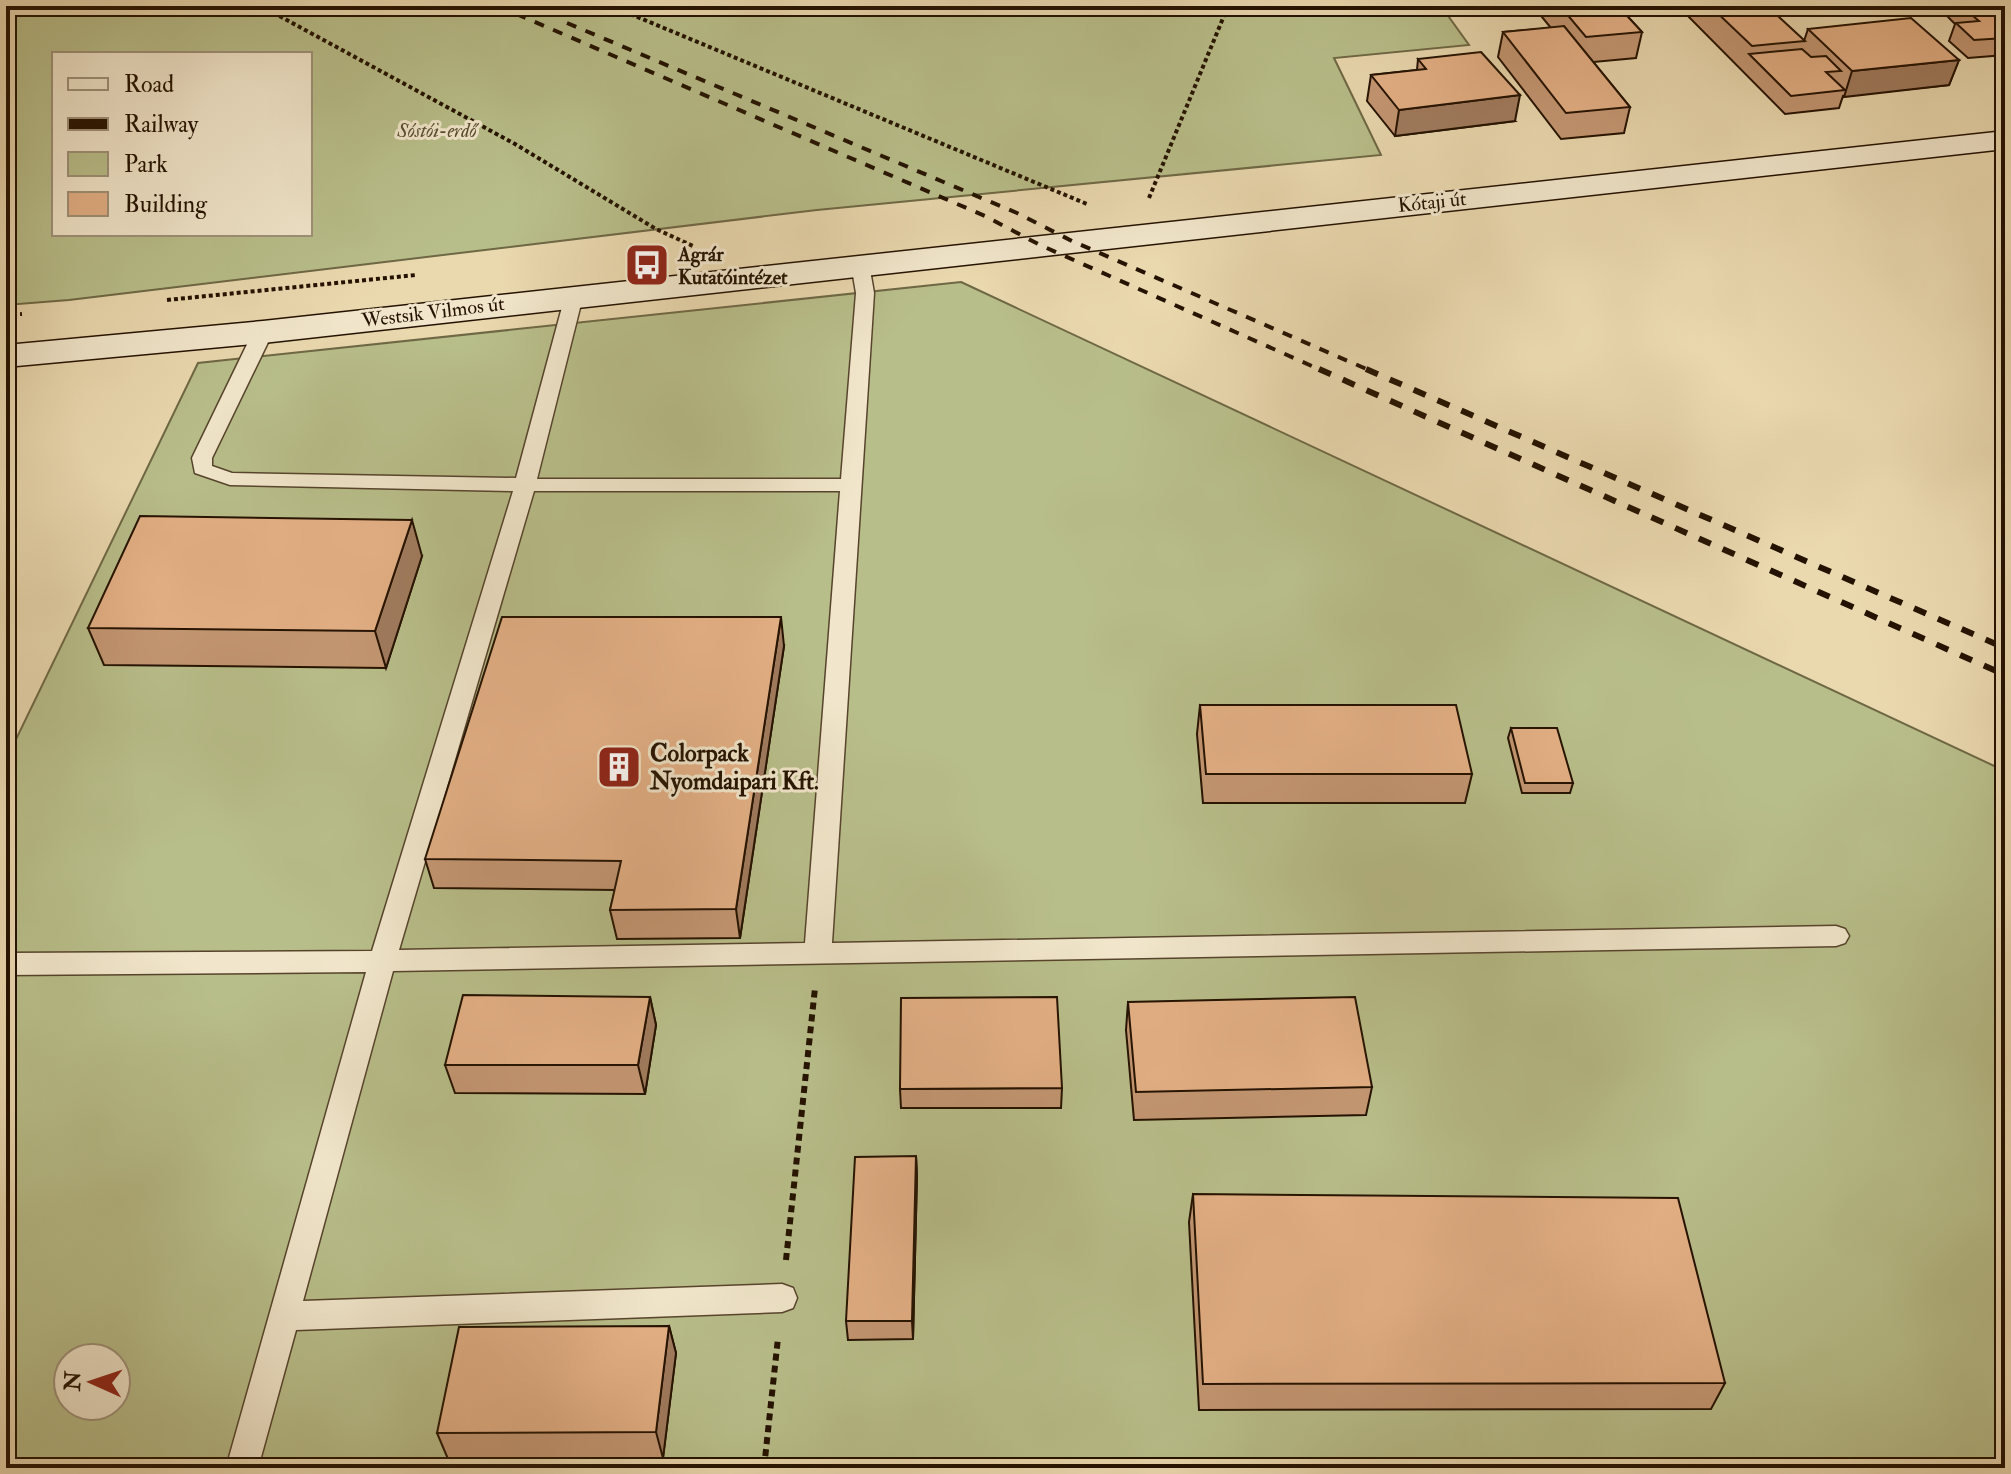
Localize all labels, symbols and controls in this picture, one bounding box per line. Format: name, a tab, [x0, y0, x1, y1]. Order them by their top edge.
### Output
legend	[52, 52, 312, 236]
text: Road	[124, 69, 174, 100]
text: Railway	[124, 109, 199, 140]
park label: Sóstói-erdő	[396, 118, 480, 143]
text: Park	[124, 149, 168, 180]
street label: Kótaji út	[1396, 186, 1468, 218]
text: Building	[124, 189, 208, 220]
bus stop icon: Agrár Kutatóintézet	[623, 241, 671, 289]
place label: Agrár Kutatóintézet	[677, 242, 788, 290]
street label: Westsik Vilmos út	[359, 291, 506, 333]
place label: Colorpack Nyomdaipari Kft.	[649, 738, 819, 797]
building icon: Colorpack Nyomdaipari Kft.	[595, 743, 643, 791]
north arrow	[52, 1342, 132, 1422]
text: N	[58, 1370, 88, 1393]

